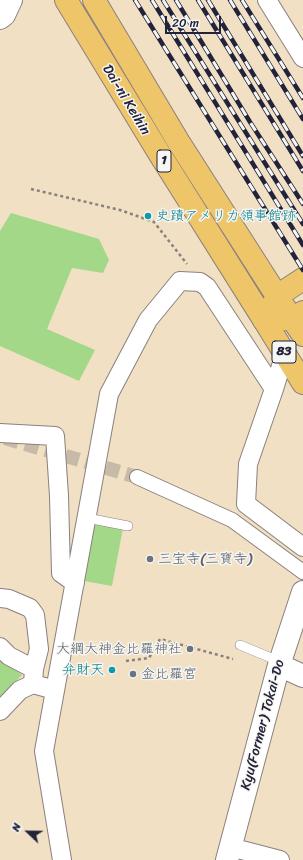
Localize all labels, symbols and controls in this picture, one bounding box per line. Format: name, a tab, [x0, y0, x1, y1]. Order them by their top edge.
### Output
scale bar	[167, 8, 223, 34]
text: 20 m	[172, 12, 199, 34]
street label: Dai-ni Keihin	[98, 62, 154, 138]
road number: 1	[157, 150, 171, 172]
place label: 史蹟アメリカ領事館跡	[156, 208, 296, 224]
marker: 史蹟アメリカ領事館跡	[143, 211, 153, 221]
road number: 83	[272, 341, 296, 363]
place label: 三宝寺(三寶寺)	[158, 551, 252, 567]
marker: 三宝寺(三寶寺)	[145, 554, 155, 564]
place label: 大綱大神金比羅神社	[56, 641, 182, 657]
marker: 大綱大神金比羅神社	[185, 644, 195, 654]
street label: Kyu(Former) Tokai-Do	[237, 658, 289, 792]
place label: 弁財天	[62, 662, 104, 678]
marker: 弁財天	[107, 665, 117, 675]
place label: 金比羅宮	[141, 666, 197, 682]
marker: 金比羅宮	[128, 669, 138, 679]
north arrow	[8, 812, 48, 852]
text: N	[6, 820, 27, 834]

